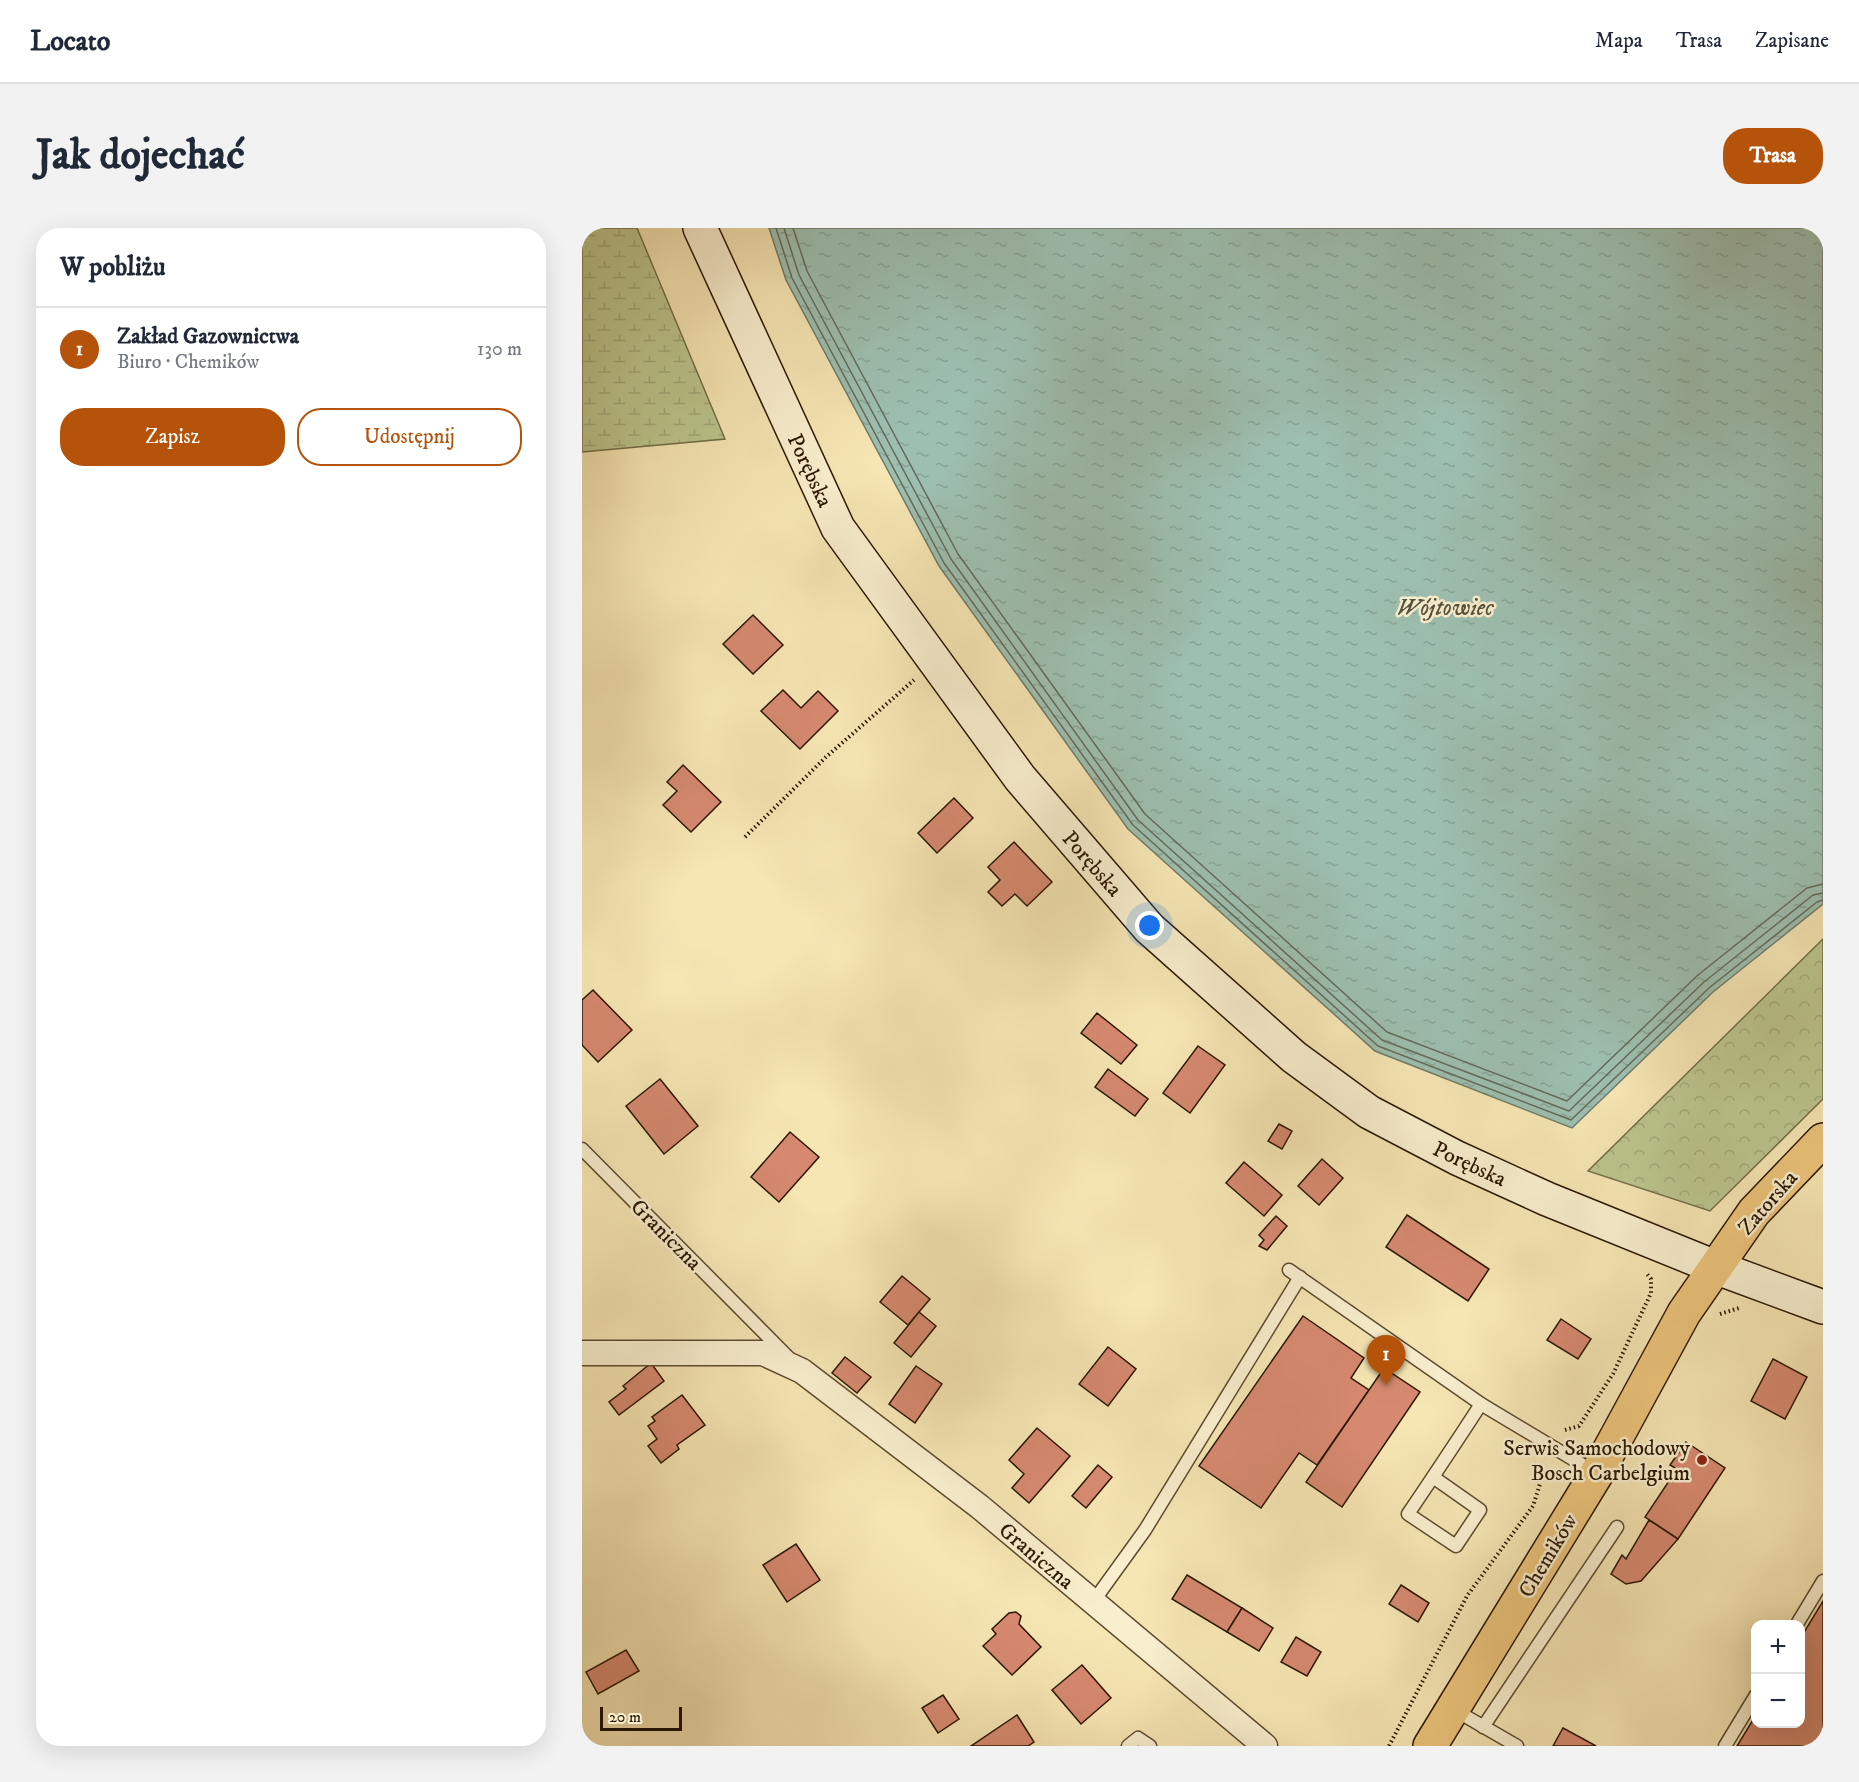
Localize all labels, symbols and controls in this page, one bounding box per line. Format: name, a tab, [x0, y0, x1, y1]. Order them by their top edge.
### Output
text: Locato	[30, 24, 110, 59]
text: Mapa	[1595, 28, 1643, 54]
text: Trasa	[1676, 28, 1722, 54]
text: Zapisane	[1755, 28, 1829, 54]
button: Trasa	[1723, 128, 1823, 184]
text: Jak dojechać	[36, 130, 244, 182]
text: W pobliżu	[60, 251, 165, 284]
text: Zakład Gazownictwa	[117, 323, 299, 350]
text: 1	[76, 337, 83, 362]
text: 130 m	[477, 337, 522, 362]
text: Biuro · Chemików	[117, 350, 259, 375]
button: Zapisz	[60, 408, 285, 466]
button: Udostępnij	[297, 408, 522, 466]
street label: Porębska	[781, 429, 839, 512]
water label: Wójtowiec	[1397, 593, 1495, 623]
street label: Porębska	[1056, 826, 1128, 903]
your location	[1135, 911, 1164, 940]
street label: Porębska	[1428, 1136, 1511, 1193]
street label: Zatorska	[1733, 1165, 1804, 1241]
street label: Graniczna	[625, 1194, 708, 1277]
pin: 1	[1366, 1336, 1406, 1385]
place label: Serwis Samochodowy Bosch Carbelgium	[1503, 1435, 1691, 1487]
marker: Serwis Samochodowy Bosch Carbelgium	[1695, 1453, 1709, 1467]
street label: Chemików	[1513, 1509, 1584, 1603]
street label: Graniczna	[993, 1517, 1080, 1596]
map controls	[1751, 1620, 1805, 1728]
button: +	[1751, 1620, 1805, 1674]
button: −	[1751, 1674, 1805, 1728]
scale bar	[600, 1704, 682, 1732]
text: 20 m	[609, 1707, 641, 1727]

